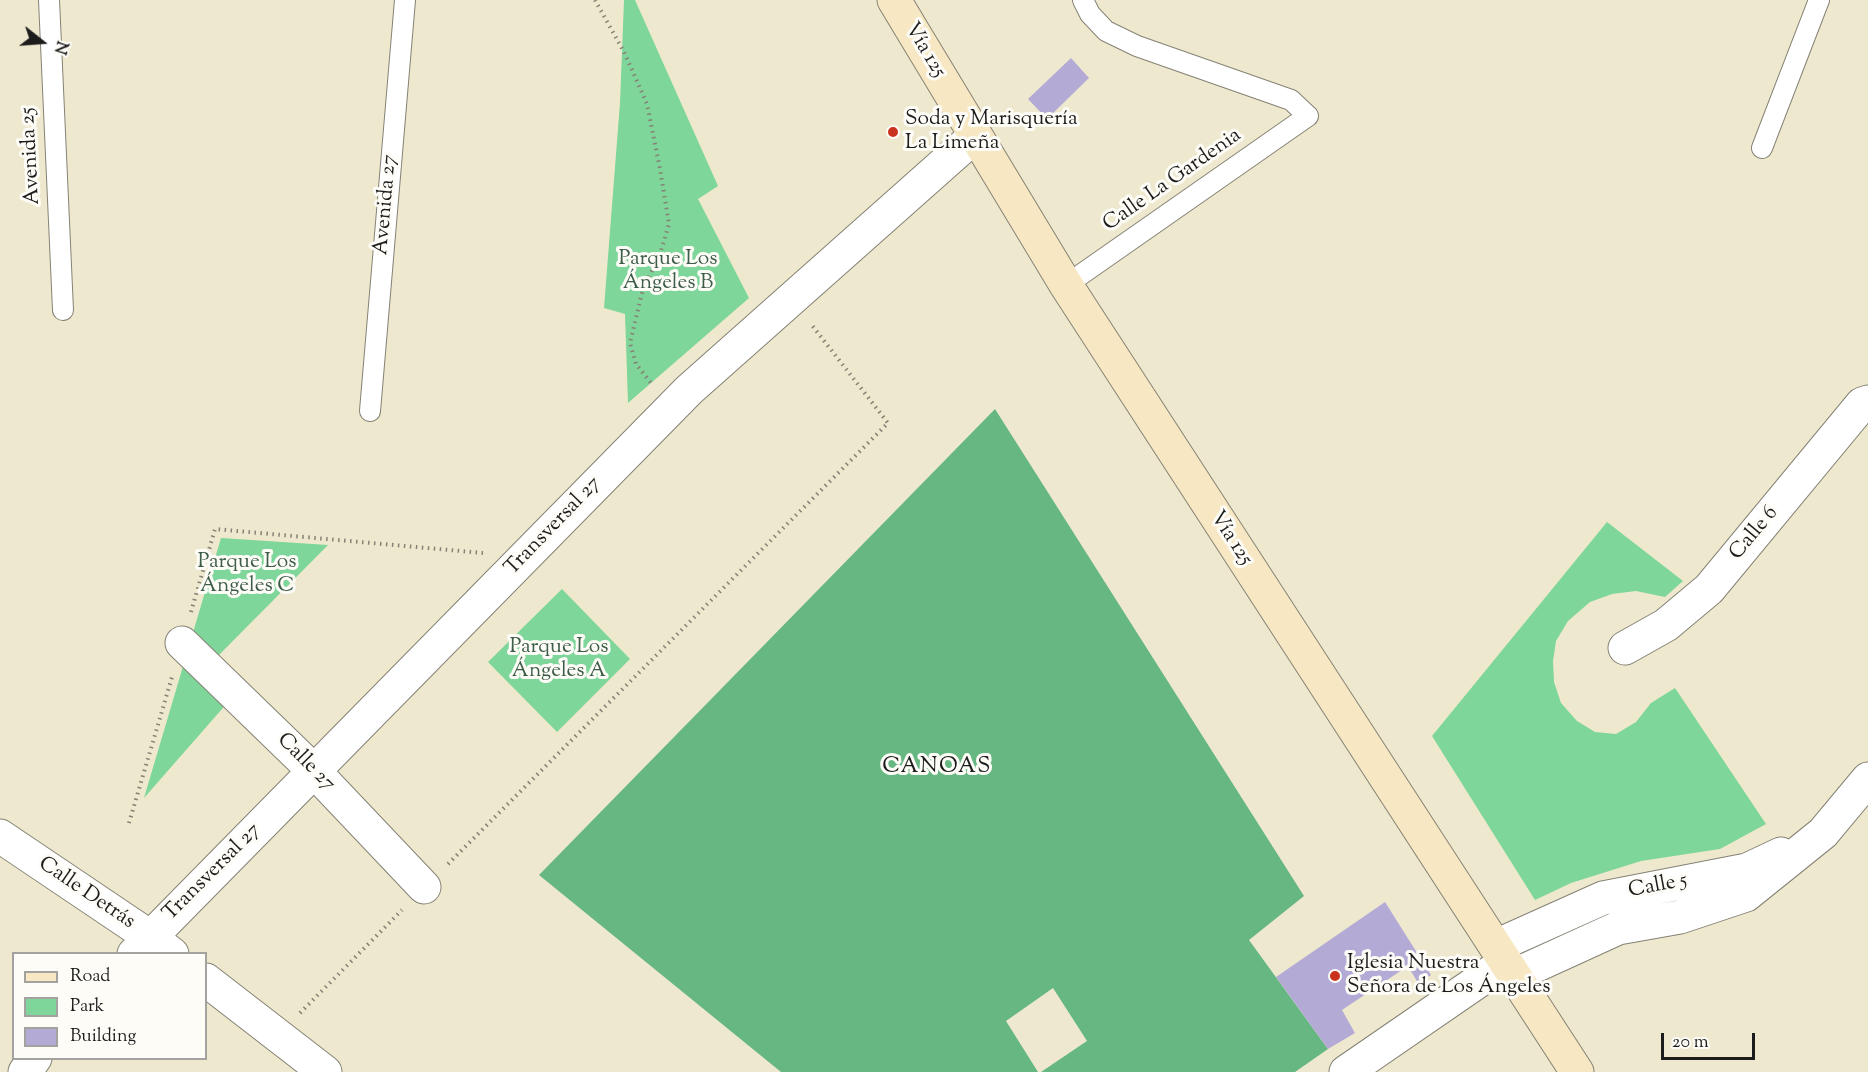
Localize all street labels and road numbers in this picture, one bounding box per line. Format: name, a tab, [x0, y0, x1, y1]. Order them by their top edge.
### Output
street label: Vía 125	[898, 19, 950, 83]
street label: Avenida 25	[17, 107, 47, 205]
street label: Calle La Gardenia	[1099, 124, 1247, 238]
street label: Avenida 27	[370, 154, 404, 256]
street label: Transversal 27	[501, 472, 607, 582]
street label: Calle 6	[1725, 502, 1785, 566]
street label: Vía 125	[1203, 507, 1257, 571]
street label: Calle 27	[270, 728, 340, 798]
street label: Transversal 27	[159, 819, 267, 927]
street label: Calle Detrás	[33, 852, 139, 936]
street label: Calle 5	[1627, 869, 1689, 905]

